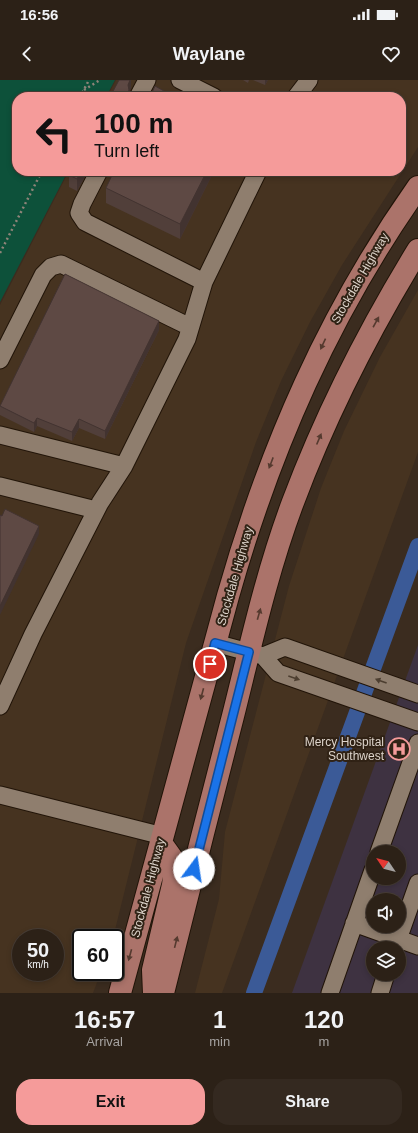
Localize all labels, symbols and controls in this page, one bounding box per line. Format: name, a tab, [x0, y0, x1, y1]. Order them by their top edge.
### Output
text: 16:56	[20, 6, 58, 23]
icon: back	[16, 43, 38, 65]
icon: heart	[380, 43, 402, 65]
text: Waylane	[173, 44, 245, 64]
icon: left	[28, 108, 80, 160]
text: 100 m	[94, 108, 173, 139]
text: Turn left	[94, 141, 159, 161]
street label: Stockdale Highway	[328, 230, 392, 326]
one-way arrow	[372, 316, 379, 328]
one-way arrow	[320, 338, 326, 349]
one-way arrow	[316, 433, 322, 444]
one-way arrow	[268, 457, 274, 469]
street label: Stockdale Highway	[214, 525, 256, 627]
one-way arrow	[256, 608, 262, 620]
pin	[193, 647, 227, 681]
icon: arrive	[199, 653, 221, 675]
one-way arrow	[288, 676, 300, 682]
one-way arrow	[375, 678, 387, 684]
one-way arrow	[199, 688, 205, 700]
place label: Mercy Hospital Southwest	[305, 735, 385, 763]
hospital icon: Mercy Hospital Southwest	[386, 736, 412, 762]
street label: Stockdale Highway	[128, 837, 168, 939]
north arrow	[366, 845, 406, 885]
map controls	[366, 845, 406, 981]
position arrow	[173, 848, 215, 890]
button: sound	[366, 893, 406, 933]
speed limit sign: 60	[72, 929, 124, 981]
one-way arrow	[173, 935, 179, 947]
text: 50	[27, 939, 49, 961]
button: layers	[366, 941, 406, 981]
one-way arrow	[127, 948, 133, 961]
text: km/h	[27, 959, 49, 970]
text: 16:57	[74, 1006, 135, 1033]
text: 1	[213, 1006, 226, 1033]
text: 120	[304, 1006, 344, 1033]
text: Arrival	[86, 1034, 123, 1049]
text: min	[209, 1034, 230, 1049]
text: m	[319, 1034, 329, 1049]
button: Exit	[16, 1079, 205, 1125]
button: Share	[213, 1079, 402, 1125]

